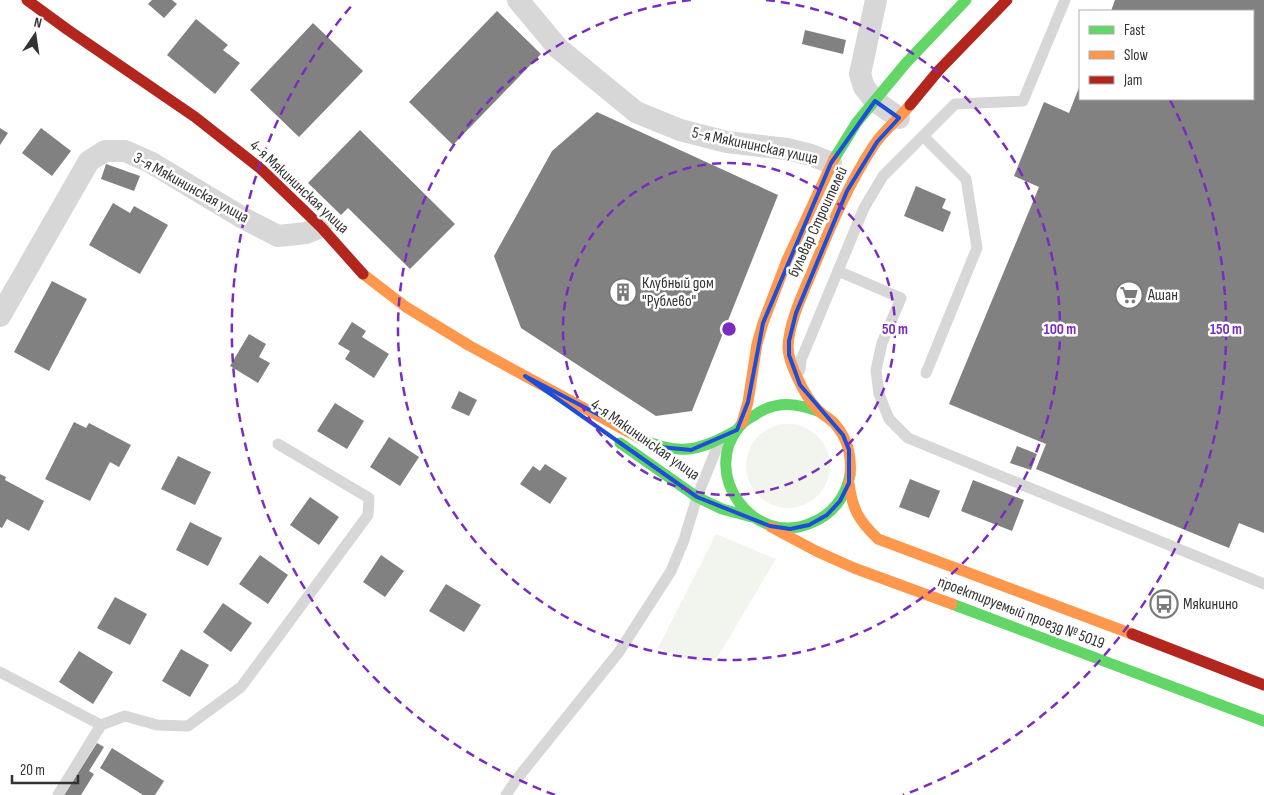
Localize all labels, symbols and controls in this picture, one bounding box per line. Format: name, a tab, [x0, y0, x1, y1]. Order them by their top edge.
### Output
north arrow	[10, 10, 60, 60]
legend	[1079, 10, 1254, 100]
text: N	[32, 14, 43, 32]
text: Fast	[1124, 21, 1146, 40]
text: Slow	[1124, 46, 1148, 65]
text: Jam	[1123, 71, 1142, 90]
street label: 5-я Мякининская улица	[690, 123, 820, 169]
street label: 4-я Мякининская улица	[246, 136, 352, 238]
street label: 3-я Мякининская улица	[130, 149, 252, 227]
street label: бульвар Строителей	[784, 164, 852, 280]
place label: Клубный дом "Рублево"	[642, 274, 714, 311]
building icon: Клубный дом "Рублево"	[608, 277, 638, 307]
supermarket icon: Ашан	[1114, 280, 1144, 310]
place label: Ашан	[1147, 286, 1178, 305]
centre of rings	[720, 320, 738, 338]
text: 50 m	[882, 320, 908, 339]
text: 100 m	[1044, 320, 1076, 339]
text: 150 m	[1210, 320, 1242, 339]
street label: 4-я Мякининская улица	[587, 395, 703, 485]
street label: проектируемый проезд № 5019	[935, 572, 1107, 654]
bus stop icon: Мякинино	[1149, 589, 1179, 619]
place label: Мякинино	[1183, 595, 1238, 614]
scale bar	[12, 752, 79, 784]
text: 20 m	[20, 761, 45, 780]

